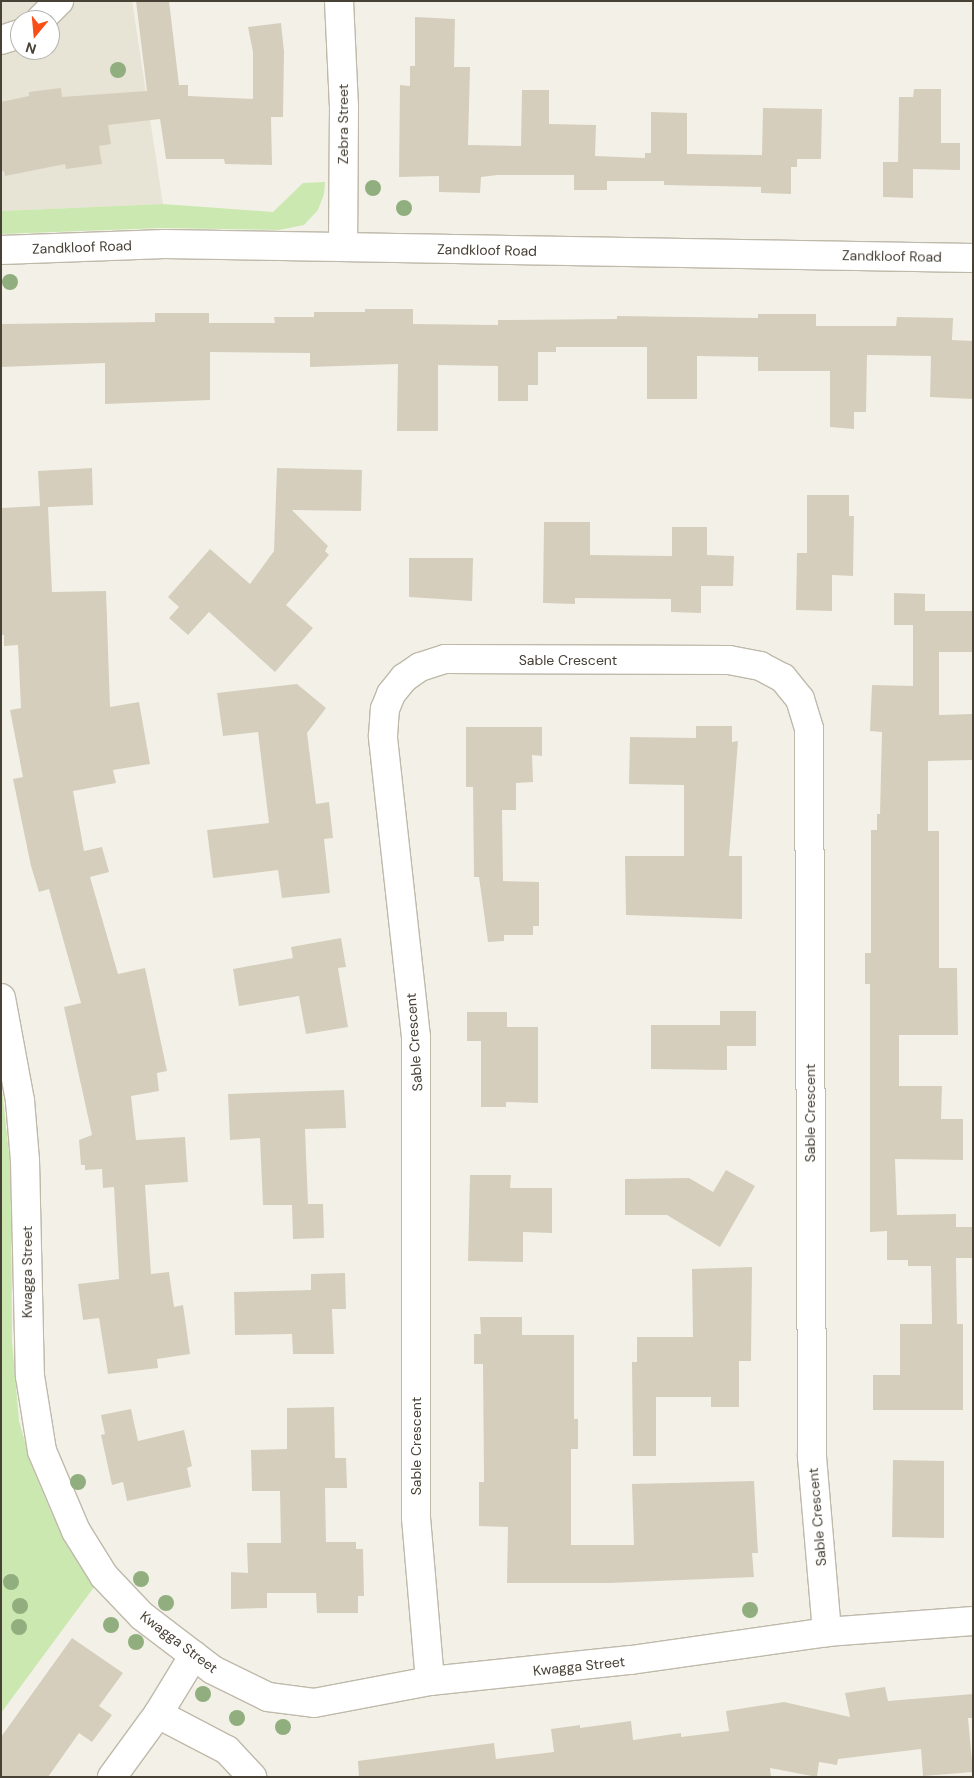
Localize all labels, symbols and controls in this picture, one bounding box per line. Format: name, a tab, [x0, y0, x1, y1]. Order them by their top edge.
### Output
north arrow	[10, 10, 60, 60]
text: N	[23, 38, 38, 58]
street label: Zebra Street	[335, 84, 351, 164]
street label: Zandkloof Road	[32, 237, 132, 257]
street label: Zandkloof Road	[437, 241, 537, 259]
street label: Zandkloof Road	[842, 247, 942, 265]
street label: Sable Crescent	[519, 652, 617, 668]
street label: Sable Crescent	[402, 992, 426, 1092]
street label: Sable Crescent	[802, 1064, 818, 1162]
street label: Kwagga Street	[19, 1226, 35, 1318]
street label: Sable Crescent	[408, 1397, 424, 1495]
street label: Sable Crescent	[804, 1467, 830, 1567]
street label: Kwagga Street	[137, 1607, 221, 1677]
street label: Kwagga Street	[532, 1653, 626, 1679]

